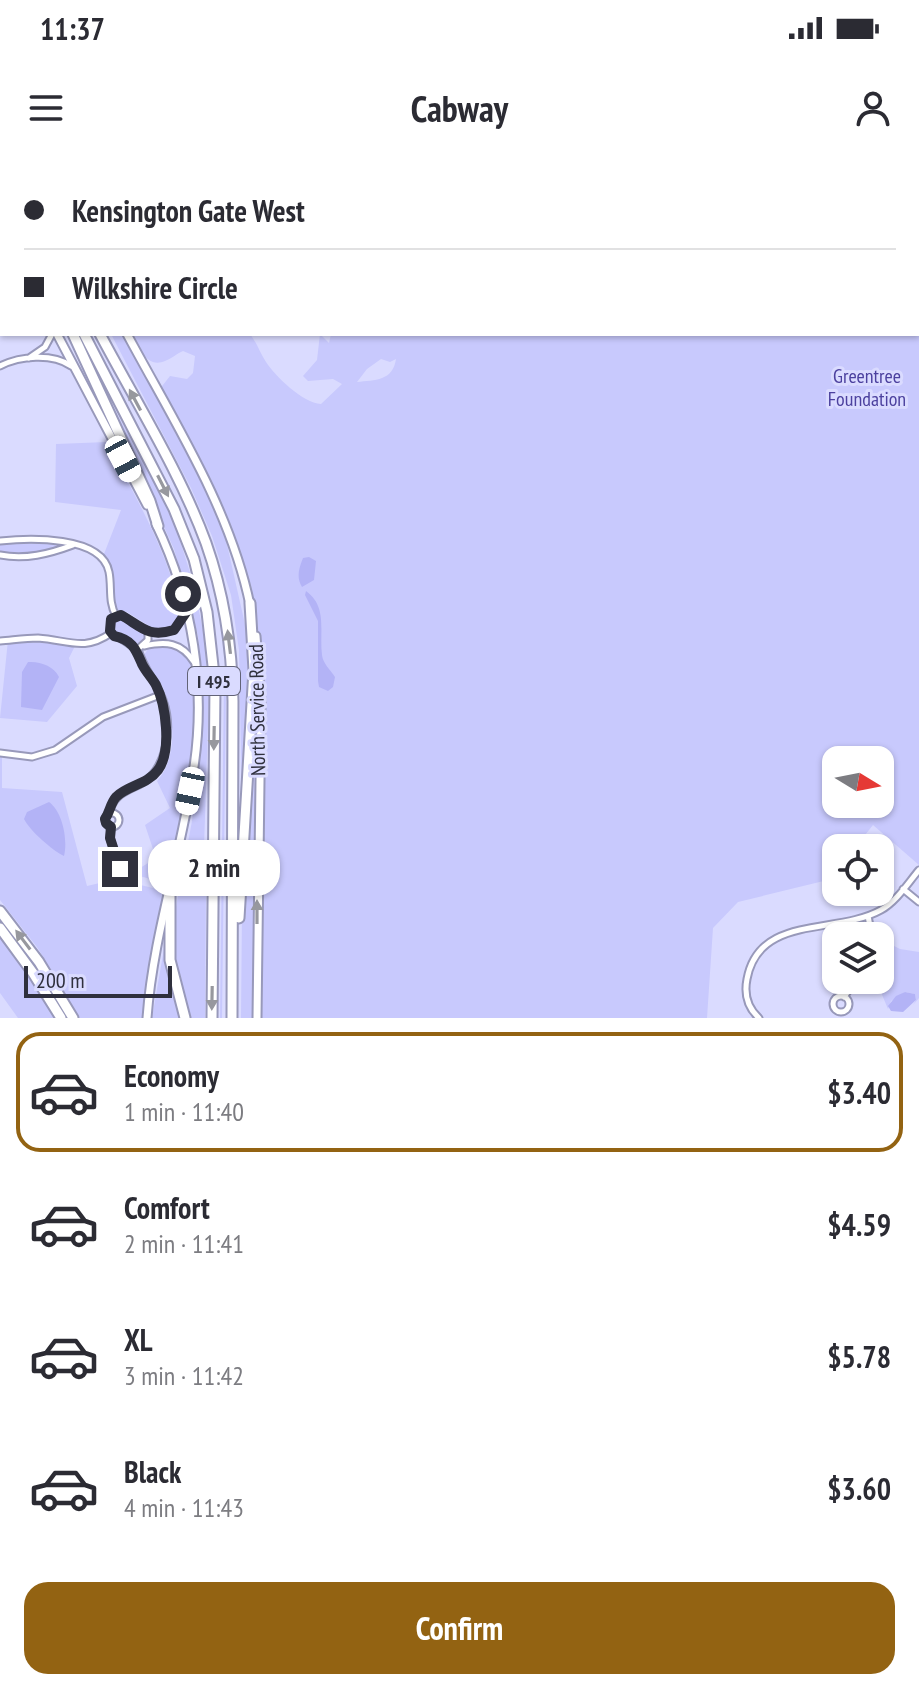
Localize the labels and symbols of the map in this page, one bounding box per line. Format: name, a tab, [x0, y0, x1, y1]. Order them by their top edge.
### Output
park label: Greentree Foundation	[828, 363, 906, 412]
one-way arrow	[129, 389, 143, 411]
car	[101, 432, 145, 486]
one-way arrow	[156, 475, 170, 497]
route start	[165, 576, 201, 612]
one-way arrow	[223, 629, 236, 654]
street label: North Service Road	[243, 644, 271, 776]
road number: I 495	[188, 667, 240, 695]
one-way arrow	[208, 726, 221, 751]
north arrow	[822, 746, 894, 818]
car	[173, 765, 207, 817]
callout: 2 min	[148, 841, 280, 897]
route end	[102, 851, 138, 887]
one-way arrow	[251, 899, 264, 924]
one-way arrow	[15, 930, 31, 950]
scale bar	[24, 962, 172, 998]
one-way arrow	[206, 986, 218, 1011]

